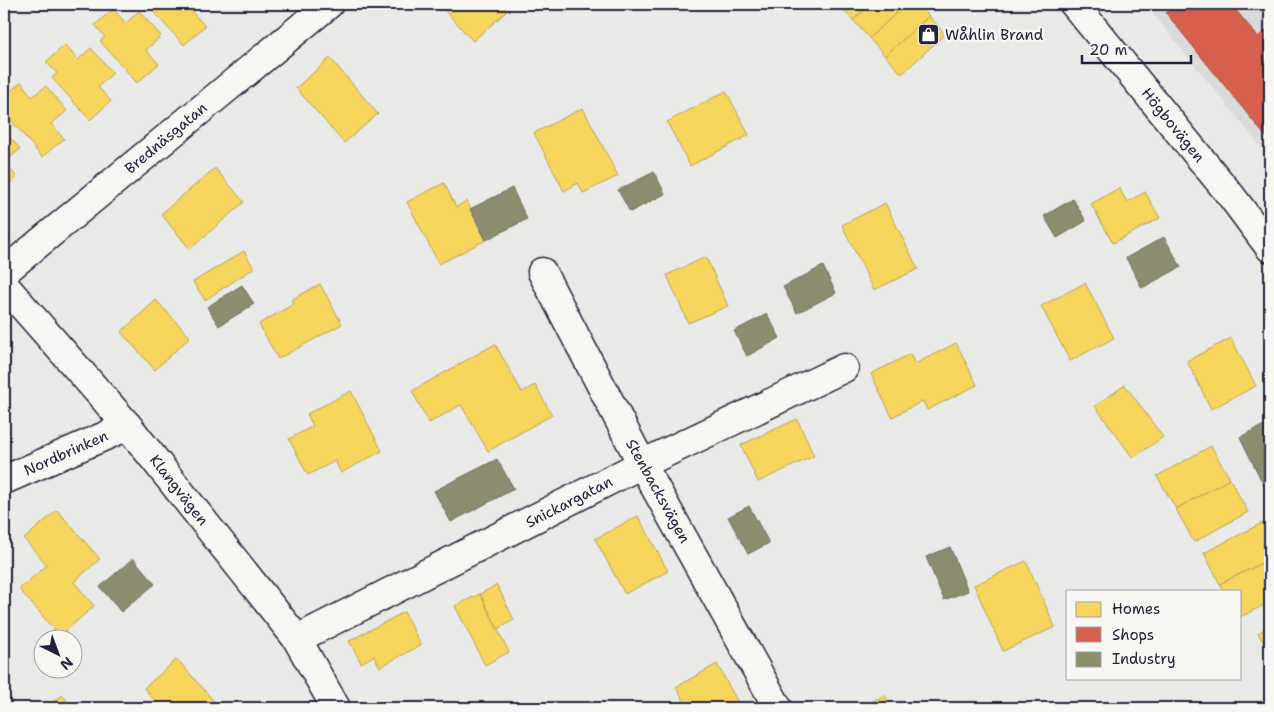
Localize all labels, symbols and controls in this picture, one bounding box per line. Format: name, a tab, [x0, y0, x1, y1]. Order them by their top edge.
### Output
shop icon: Wåhlin Brand	[917, 23, 941, 47]
place label: Wåhlin Brand	[945, 25, 1044, 45]
scale bar	[1082, 32, 1190, 64]
text: 20 m	[1089, 40, 1128, 60]
street label: Högbovägen	[1137, 84, 1209, 166]
street label: Brednäsgatan	[121, 98, 211, 178]
street label: Nordbrinken	[21, 426, 111, 480]
street label: Stenbacksvägen	[621, 435, 695, 547]
street label: Klangvägen	[145, 450, 213, 530]
street label: Snickargatan	[522, 472, 616, 532]
legend	[1066, 590, 1242, 680]
text: Homes	[1112, 599, 1160, 619]
text: Shops	[1112, 625, 1154, 645]
north arrow	[32, 630, 82, 680]
text: Industry	[1112, 649, 1176, 669]
text: N	[57, 653, 77, 674]

